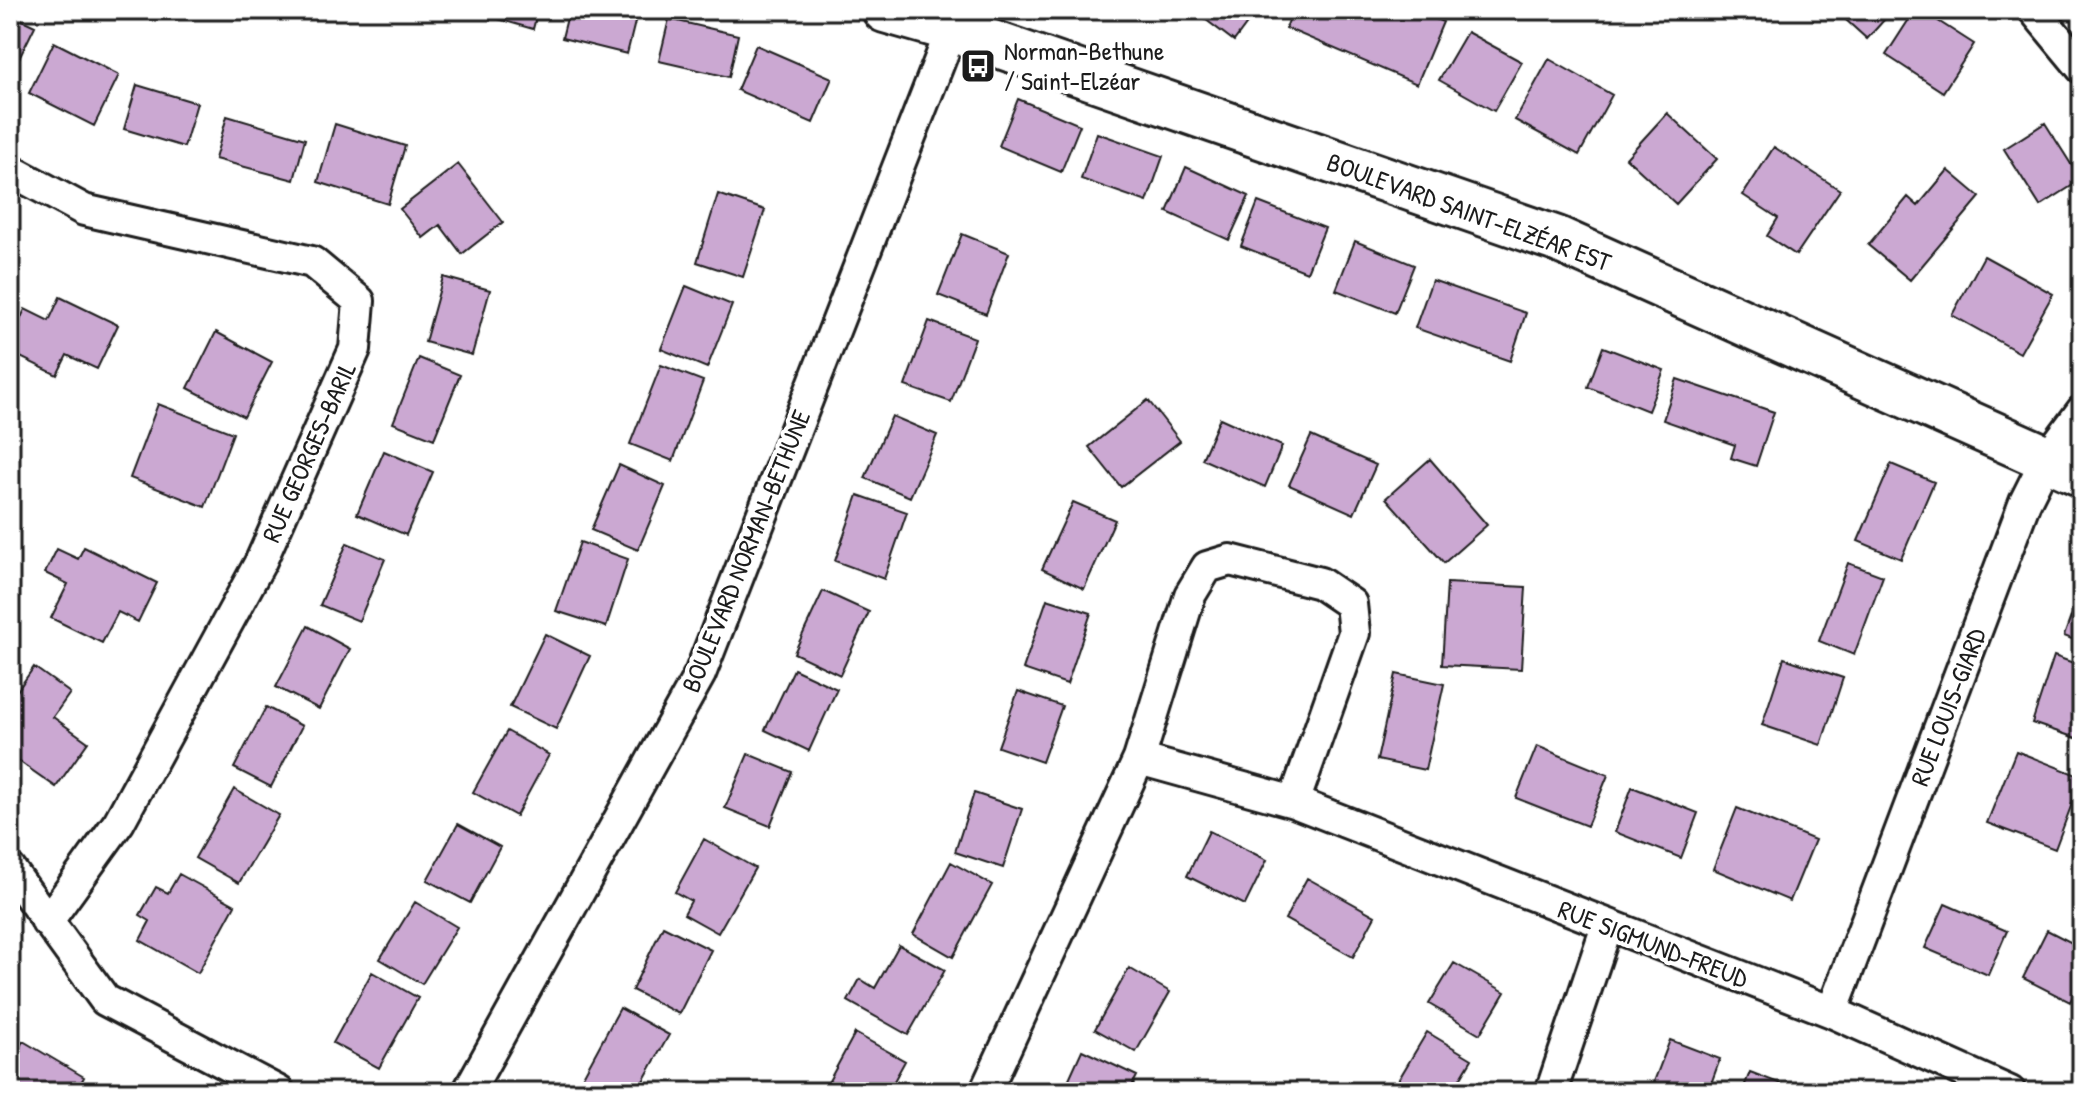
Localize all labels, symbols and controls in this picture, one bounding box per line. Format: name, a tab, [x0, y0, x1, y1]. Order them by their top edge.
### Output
place label: Norman-Bethune / Saint-Elzéar	[1004, 33, 1164, 98]
bus stop icon: Norman-Bethune / Saint-Elzéar	[959, 47, 997, 85]
street label: BOULEVARD SAINT-ELZÉAR EST	[1322, 144, 1617, 280]
street label: RUE GEORGES-BARIL	[253, 356, 364, 547]
street label: BOULEVARD NORMAN-BETHUNE	[673, 404, 818, 697]
street label: RUE LOUIS-GIARD	[1901, 622, 1994, 791]
street label: RUE SIGMUND-FREUD	[1553, 891, 1754, 996]

